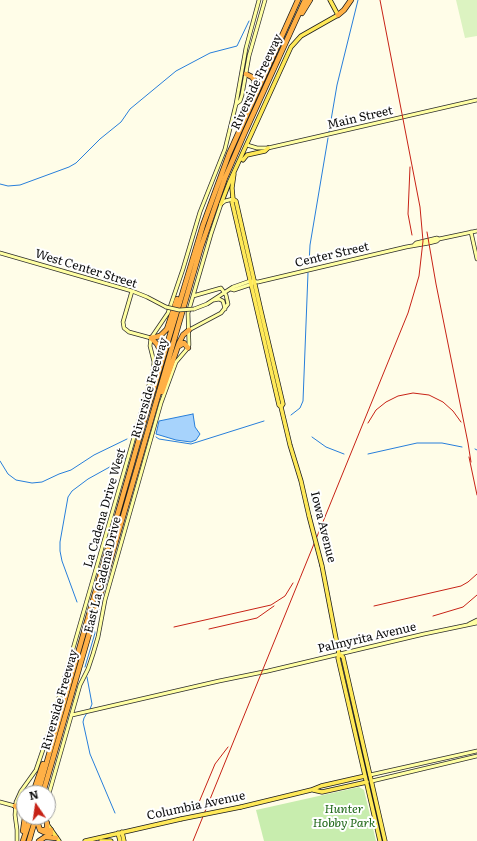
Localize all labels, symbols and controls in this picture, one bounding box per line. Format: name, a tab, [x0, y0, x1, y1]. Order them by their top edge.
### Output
street label: Riverside Freeway	[228, 32, 286, 132]
street label: Main Street	[326, 103, 394, 133]
street label: Center Street	[294, 240, 370, 270]
street label: West Center Street	[33, 247, 139, 291]
street label: Riverside Freeway	[129, 336, 171, 440]
street label: La Cadena Drive West	[81, 447, 129, 569]
street label: Iowa Avenue	[307, 490, 339, 564]
street label: East La Cadena Drive	[82, 515, 124, 635]
street label: Palmyrita Avenue	[316, 620, 418, 656]
street label: Riverside Freeway	[39, 648, 81, 752]
north arrow	[16, 785, 56, 825]
text: N	[27, 785, 40, 803]
street label: Columbia Avenue	[145, 789, 247, 823]
park label: Hunter Hobby Park	[313, 802, 375, 830]

